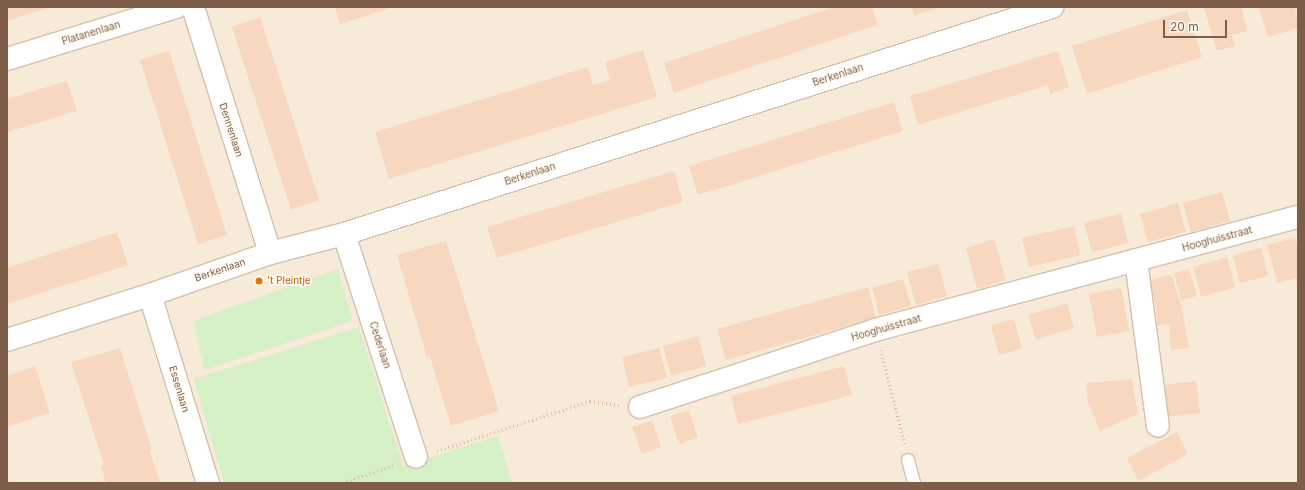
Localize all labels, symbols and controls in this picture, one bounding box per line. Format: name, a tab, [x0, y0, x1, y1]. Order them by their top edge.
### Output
scale bar	[1165, 12, 1229, 38]
street label: Platanenlaan	[60, 18, 122, 48]
text: 20 m	[1170, 19, 1199, 34]
street label: Berkenlaan	[811, 61, 865, 89]
street label: Dennenlaan	[217, 101, 245, 159]
street label: Berkenlaan	[503, 160, 557, 188]
street label: Hooghuisstraat	[1181, 224, 1253, 254]
street label: Berkenlaan	[193, 256, 247, 284]
place label: 't Pleintje	[267, 275, 311, 287]
marker: 't Pleintje	[254, 276, 264, 286]
street label: Hooghuisstraat	[850, 312, 922, 344]
street label: Cederlaan	[367, 320, 393, 370]
street label: Essenlaan	[166, 364, 192, 414]

